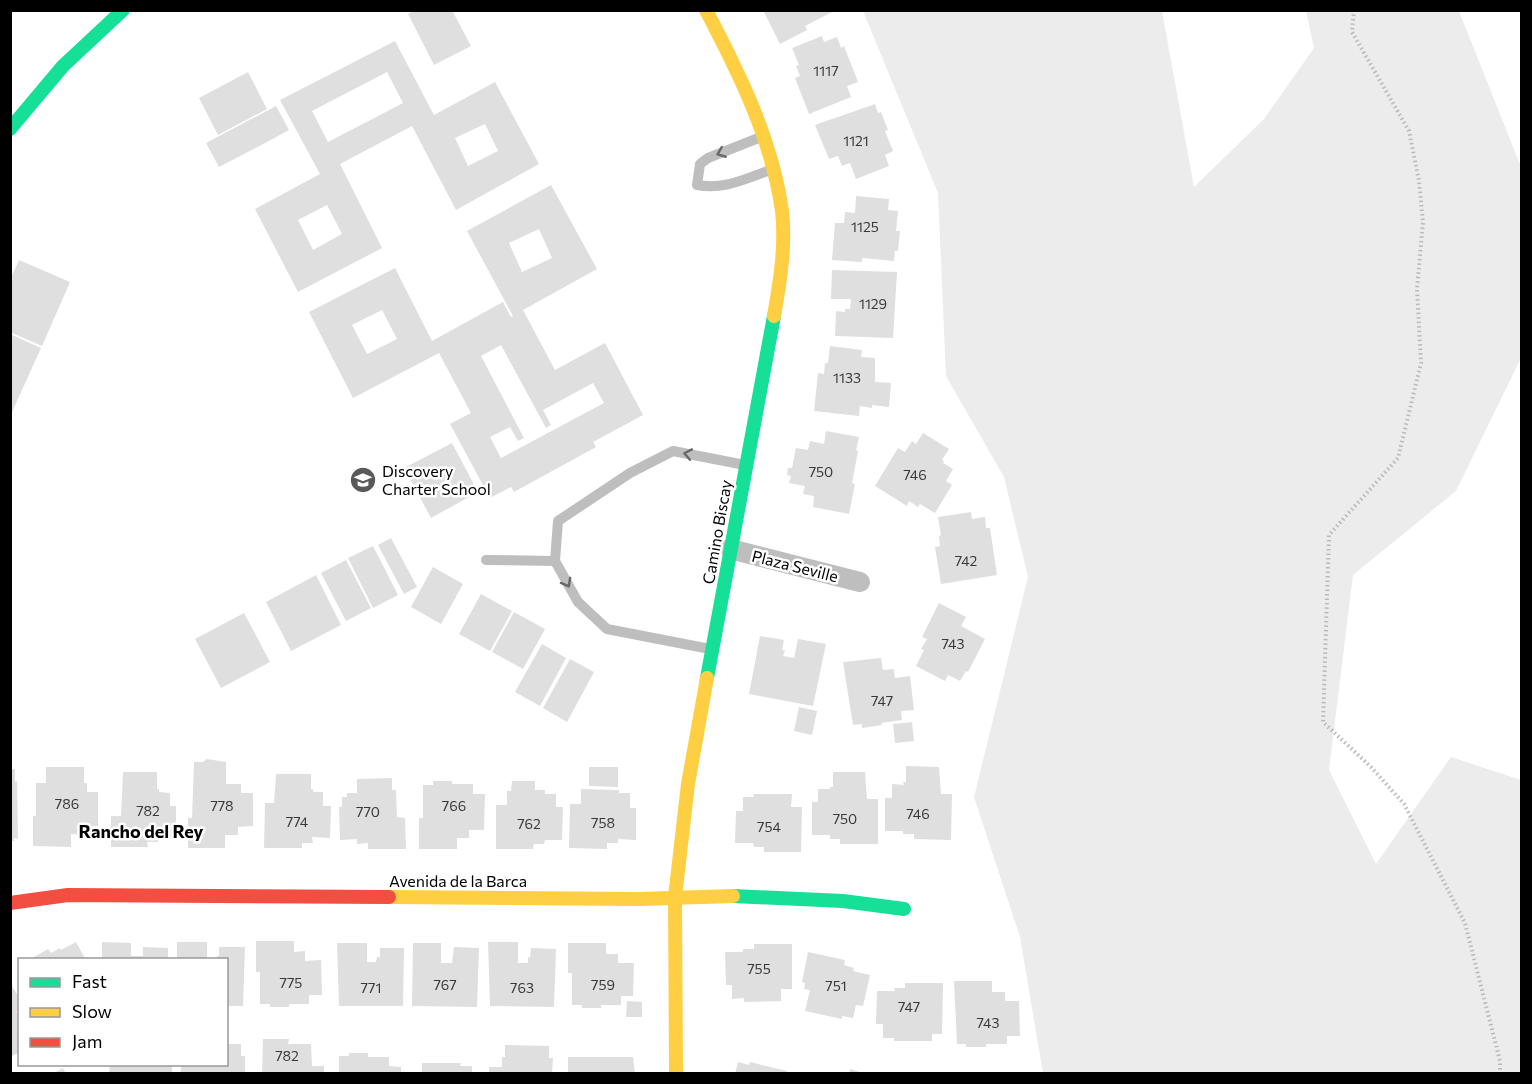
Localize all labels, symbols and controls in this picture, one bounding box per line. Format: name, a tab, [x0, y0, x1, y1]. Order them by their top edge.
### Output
house number: 1117	[813, 62, 839, 79]
house number: 1121	[843, 132, 869, 149]
one-way arrow	[716, 146, 727, 158]
house number: 1125	[851, 218, 879, 235]
house number: 1129	[859, 295, 887, 312]
house number: 1133	[833, 369, 861, 386]
one-way arrow	[684, 448, 694, 461]
place label: Discovery Charter School	[382, 461, 491, 498]
house number: 750	[809, 463, 833, 480]
school or university icon: Discovery Charter School	[348, 465, 378, 495]
house number: 746	[903, 466, 927, 483]
street label: Camino Biscay	[698, 478, 735, 585]
street label: Plaza Seville	[750, 546, 840, 585]
house number: 742	[955, 552, 977, 569]
one-way arrow	[560, 577, 572, 587]
house number: 743	[942, 635, 964, 652]
house number: 747	[871, 692, 893, 709]
house number: 786	[55, 795, 79, 812]
house number: 778	[210, 797, 234, 814]
house number: 766	[442, 797, 466, 814]
house number: 782	[136, 802, 160, 819]
house number: 770	[356, 803, 380, 820]
house number: 746	[906, 805, 930, 822]
house number: 750	[833, 810, 857, 827]
house number: 774	[286, 813, 309, 830]
house number: 758	[591, 814, 615, 831]
house number: 762	[517, 815, 541, 832]
house number: 754	[757, 818, 781, 835]
district label: Rancho del Rey	[79, 820, 204, 842]
street label: Avenida de la Barca	[389, 871, 527, 890]
legend	[18, 958, 228, 1066]
house number: 755	[747, 960, 771, 977]
text: Fast	[72, 970, 107, 992]
house number: 775	[280, 974, 302, 991]
house number: 767	[433, 976, 457, 993]
house number: 759	[591, 976, 615, 993]
house number: 751	[825, 977, 847, 994]
house number: 771	[361, 979, 381, 996]
house number: 763	[510, 979, 534, 996]
house number: 747	[898, 998, 920, 1015]
text: Slow	[72, 1000, 112, 1022]
house number: 743	[977, 1014, 999, 1031]
text: Jam	[72, 1030, 102, 1052]
house number: 782	[275, 1047, 299, 1064]

